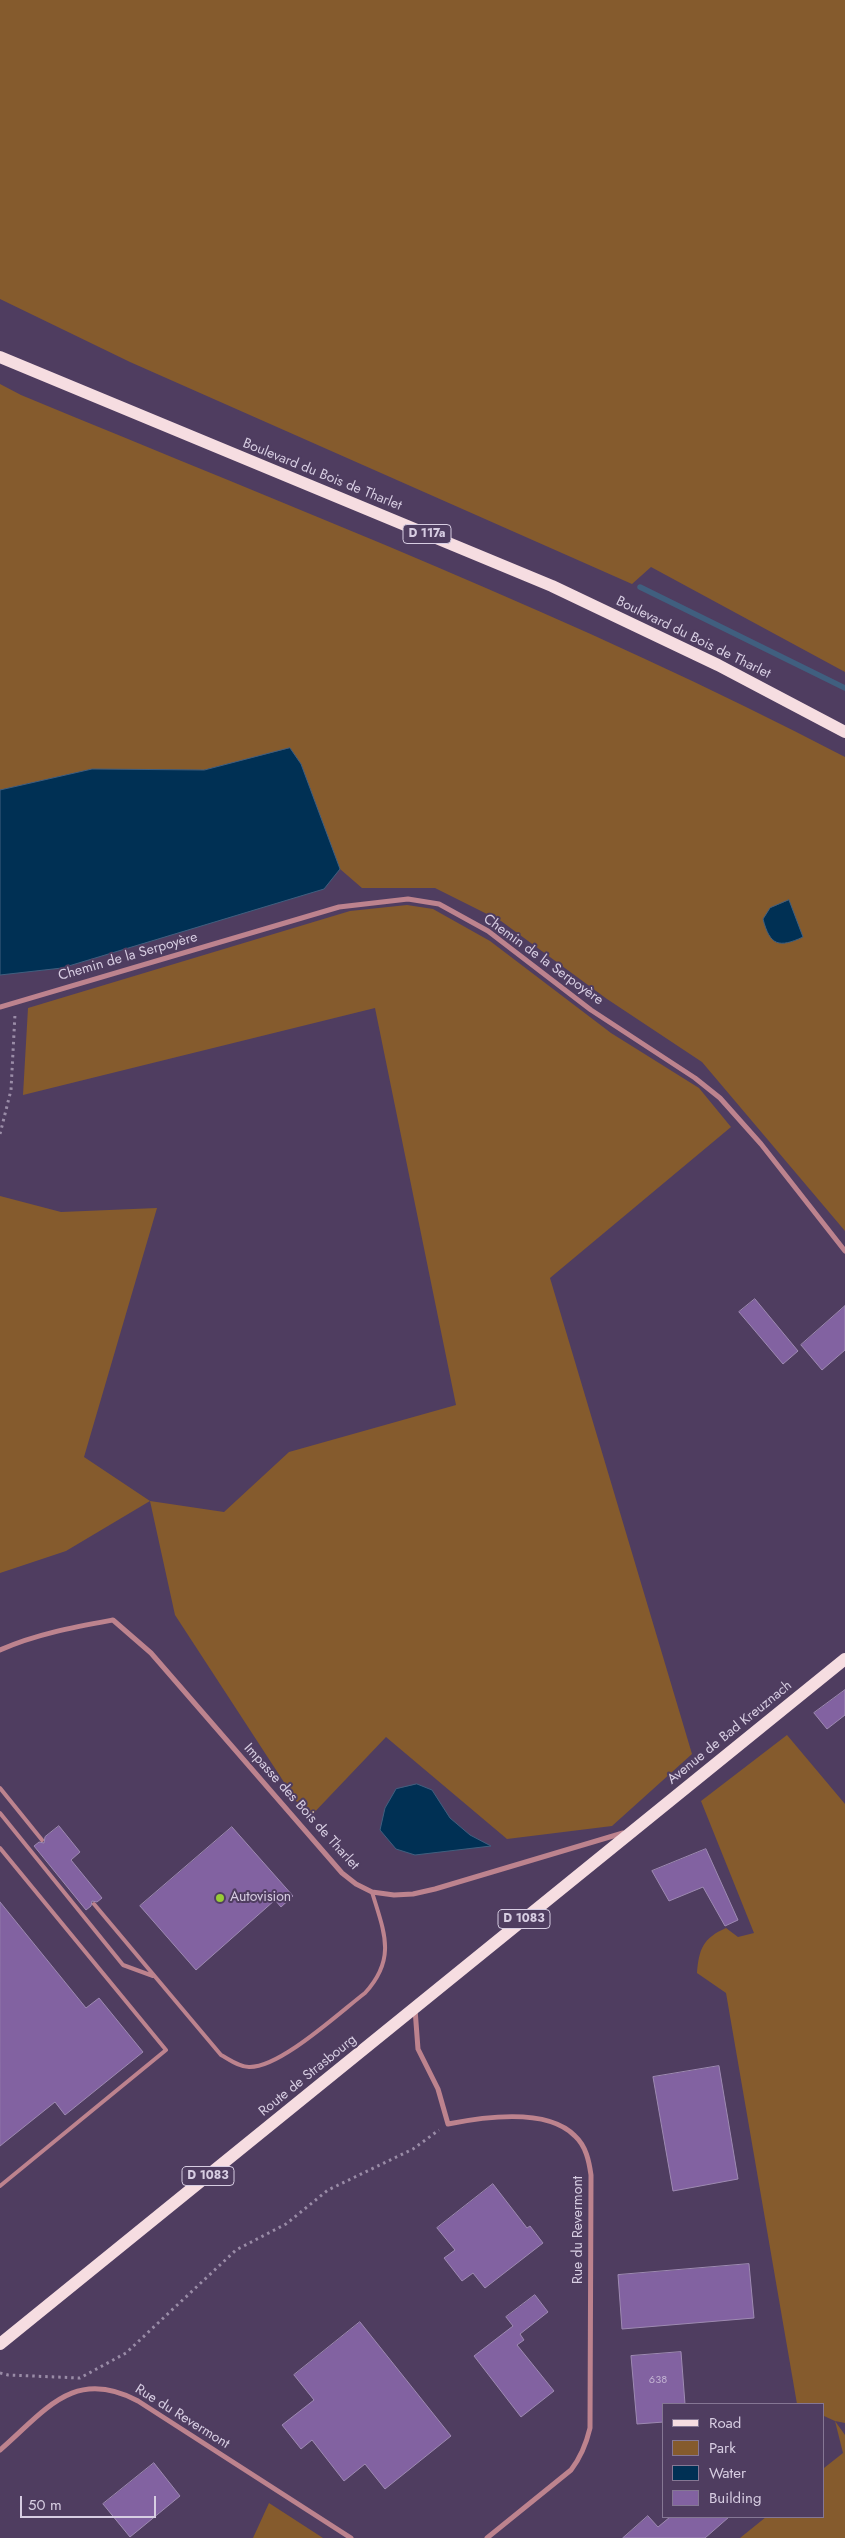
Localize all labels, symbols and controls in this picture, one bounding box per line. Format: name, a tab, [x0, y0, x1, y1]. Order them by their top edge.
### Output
street label: Boulevard du Bois de Tharlet	[240, 435, 404, 515]
road number: D 117a	[403, 524, 451, 544]
street label: Boulevard du Bois de Tharlet	[613, 593, 773, 683]
street label: Chemin de la Serpoyère	[480, 911, 606, 1009]
street label: Chemin de la Serpoyère	[57, 929, 199, 985]
street label: Avenue de Bad Kreuznach	[664, 1678, 796, 1788]
street label: Impasse des Bois de Tharlet	[240, 1740, 362, 1874]
place label: Autovision	[230, 1890, 291, 1906]
marker: Autovision	[214, 1892, 226, 1904]
road number: D 1083	[498, 1910, 550, 1928]
street label: Route de Strasbourg	[256, 2031, 360, 2121]
road number: D 1083	[182, 2166, 234, 2186]
street label: Rue du Revermont	[571, 2176, 587, 2284]
house number: 638	[649, 2373, 667, 2387]
street label: Rue du Revermont	[132, 2381, 232, 2453]
legend	[662, 2403, 825, 2518]
text: Road	[709, 2412, 741, 2434]
text: Park	[709, 2437, 736, 2459]
text: Water	[709, 2462, 746, 2484]
scale bar	[22, 2486, 159, 2518]
text: Building	[709, 2487, 761, 2509]
text: 50 m	[28, 2494, 62, 2516]

